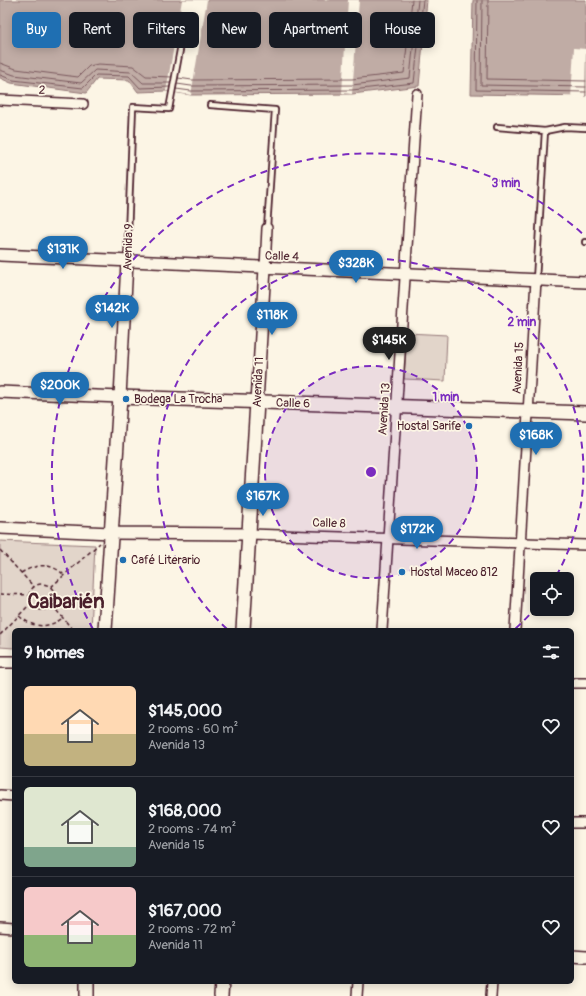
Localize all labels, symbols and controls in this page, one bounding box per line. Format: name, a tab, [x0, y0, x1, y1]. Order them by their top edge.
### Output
chip: Buy	[12, 12, 61, 48]
chip: Rent	[69, 12, 125, 48]
chip: Filters	[133, 12, 199, 48]
chip: New	[207, 12, 261, 48]
chip: Apartment	[269, 12, 362, 48]
chip: House	[370, 12, 435, 48]
street label: 2	[38, 83, 46, 98]
text: 3 min	[492, 176, 521, 191]
street label: Avenida 9	[120, 223, 137, 271]
pin: $131K	[35, 236, 91, 270]
text: $131K	[47, 241, 79, 257]
street label: Calle 4	[265, 248, 299, 265]
pin: $328K	[328, 250, 384, 284]
text: $328K	[338, 255, 374, 271]
pin: $142K	[84, 295, 140, 329]
text: $142K	[95, 300, 129, 316]
pin: $118K	[244, 302, 300, 336]
text: $118K	[256, 307, 288, 323]
text: 2 min	[508, 315, 537, 330]
pin: $145K	[361, 327, 417, 361]
text: $145K	[372, 332, 406, 348]
street label: Avenida 15	[510, 341, 527, 395]
street label: Avenida 11	[250, 356, 267, 408]
pin: $200K	[32, 372, 88, 406]
text: $200K	[40, 377, 80, 393]
street label: Avenida 13	[375, 382, 394, 436]
text: 1 min	[433, 390, 460, 405]
place label: Bodega La Trocha	[134, 392, 223, 407]
marker: Bodega La Trocha	[121, 394, 131, 404]
street label: Calle 6	[276, 395, 310, 412]
place label: Hostal Sarife	[397, 419, 461, 434]
marker: Hostal Sarife	[464, 421, 474, 431]
pin: $168K	[508, 422, 564, 456]
text: $168K	[519, 427, 553, 443]
centre of rings	[364, 465, 378, 479]
pin: $167K	[235, 483, 291, 517]
text: $167K	[246, 488, 280, 504]
street label: Calle 8	[312, 515, 346, 532]
pin: $172K	[389, 516, 445, 550]
text: $172K	[400, 521, 434, 537]
place label: Café Literario	[131, 553, 201, 568]
marker: Café Literario	[118, 555, 128, 565]
place label: Hostal Maceo 812	[410, 565, 498, 580]
marker: Hostal Maceo 812	[397, 567, 407, 577]
map controls	[530, 572, 574, 616]
button: locate	[530, 572, 574, 616]
district label: Caibarién	[28, 589, 104, 614]
icon: filters	[540, 641, 562, 663]
text: 9 homes	[24, 642, 84, 663]
text: $145,000	[148, 700, 222, 721]
icon: home	[56, 702, 104, 750]
icon: heart	[540, 715, 562, 737]
text: 2 rooms · 60 m²	[148, 721, 238, 737]
text: Avenida 13	[148, 737, 205, 753]
text: $168,000	[148, 800, 221, 821]
icon: home	[56, 803, 104, 851]
icon: heart	[540, 816, 562, 838]
text: 2 rooms · 74 m²	[148, 821, 236, 837]
text: Avenida 15	[148, 837, 205, 853]
text: $167,000	[148, 900, 222, 921]
icon: home	[56, 903, 104, 951]
icon: heart	[540, 916, 562, 938]
text: 2 rooms · 72 m²	[148, 921, 236, 937]
text: Avenida 11	[148, 937, 203, 953]

